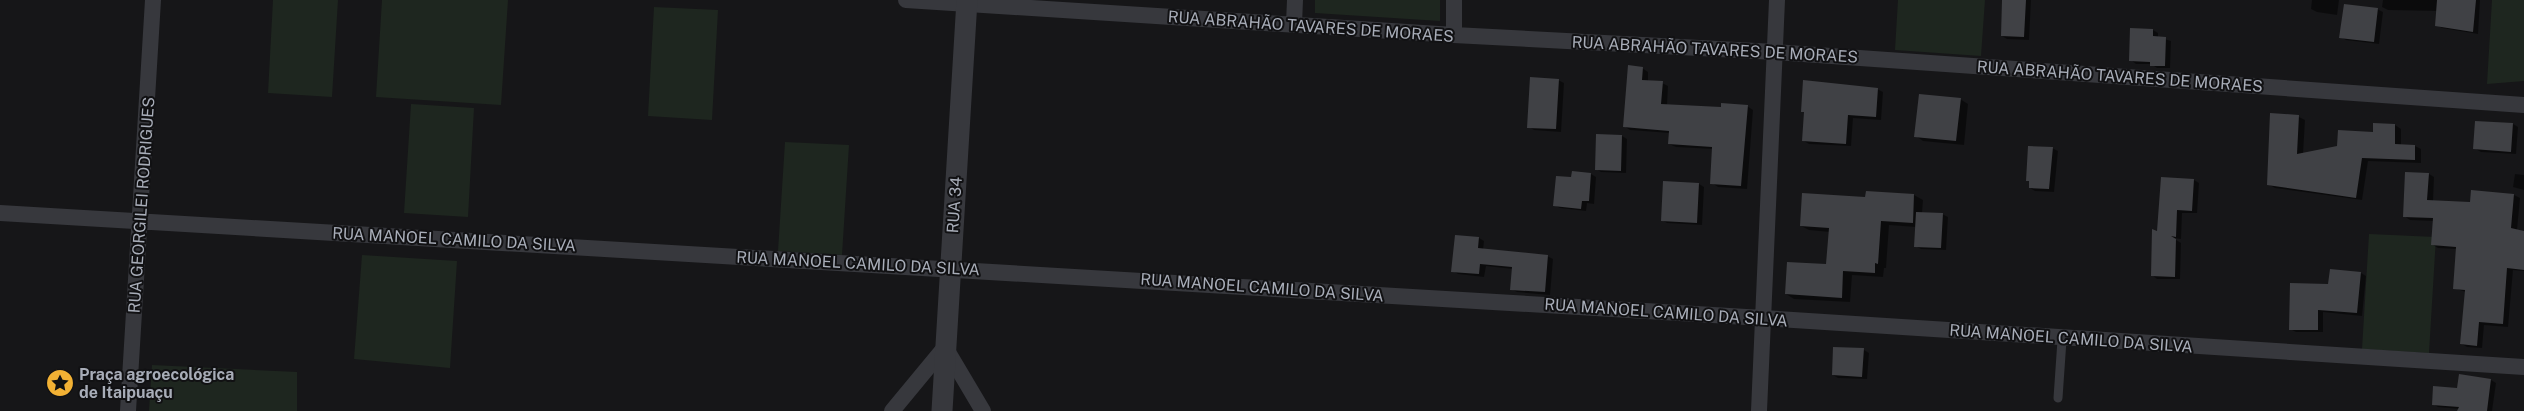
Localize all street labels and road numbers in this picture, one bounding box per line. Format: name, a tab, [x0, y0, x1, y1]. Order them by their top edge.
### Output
street label: RUA ABRAHÃO TAVARES DE MORAES	[1167, 6, 1455, 46]
street label: RUA ABRAHÃO TAVARES DE MORAES	[1571, 32, 1859, 66]
street label: RUA ABRAHÃO TAVARES DE MORAES	[1976, 56, 2264, 96]
street label: RUA GEORGILEI RODRIGUES	[124, 96, 159, 314]
street label: RUA 34	[943, 176, 966, 234]
street label: RUA MANOEL CAMILO DA SILVA	[332, 224, 576, 255]
street label: RUA MANOEL CAMILO DA SILVA	[736, 248, 980, 279]
street label: RUA MANOEL CAMILO DA SILVA	[1140, 270, 1384, 305]
street label: RUA MANOEL CAMILO DA SILVA	[1544, 295, 1788, 330]
street label: RUA MANOEL CAMILO DA SILVA	[1949, 321, 2193, 356]

